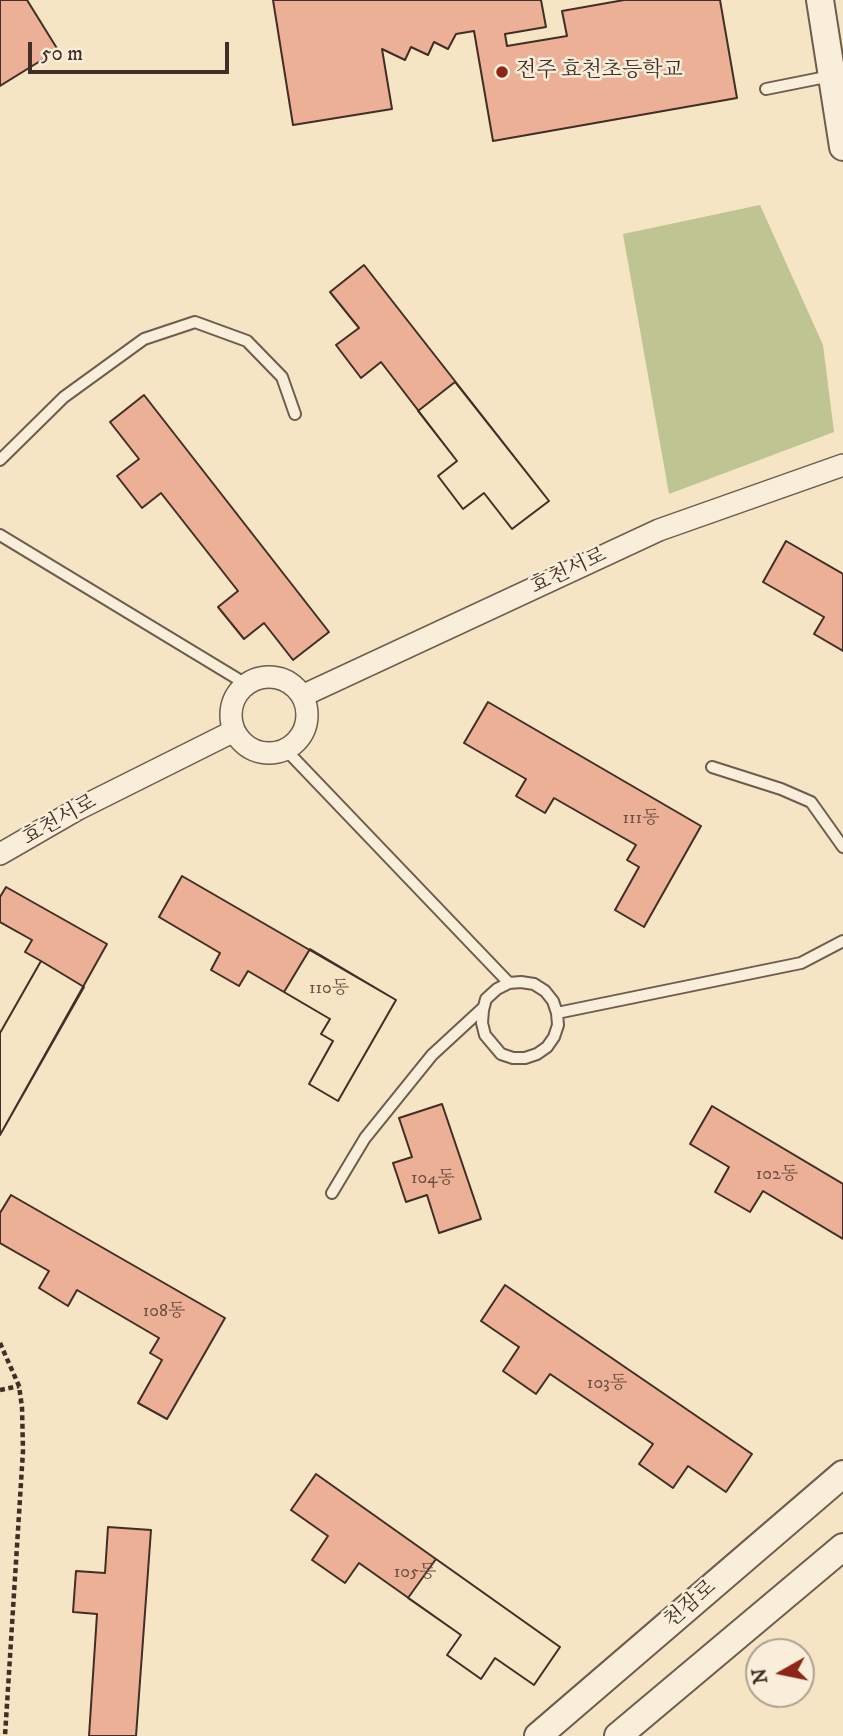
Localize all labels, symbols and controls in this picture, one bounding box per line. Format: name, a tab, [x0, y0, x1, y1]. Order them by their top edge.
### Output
scale bar	[32, 28, 233, 72]
text: 50 m	[41, 41, 83, 67]
place label: 전주 효천초등학교	[516, 59, 683, 85]
marker: 전주 효천초등학교	[494, 64, 510, 80]
street label: 효천서로	[527, 543, 611, 601]
street label: 효천서로	[18, 790, 102, 852]
house number: 111동	[622, 808, 660, 830]
house number: 110동	[309, 978, 349, 1000]
house number: 102동	[756, 1164, 798, 1186]
house number: 104동	[411, 1168, 455, 1190]
house number: 108동	[143, 1301, 185, 1323]
house number: 103동	[587, 1373, 627, 1395]
house number: 105동	[394, 1562, 436, 1584]
street label: 천잠로	[660, 1576, 722, 1634]
north arrow	[745, 1638, 815, 1708]
text: N	[748, 1667, 773, 1686]

